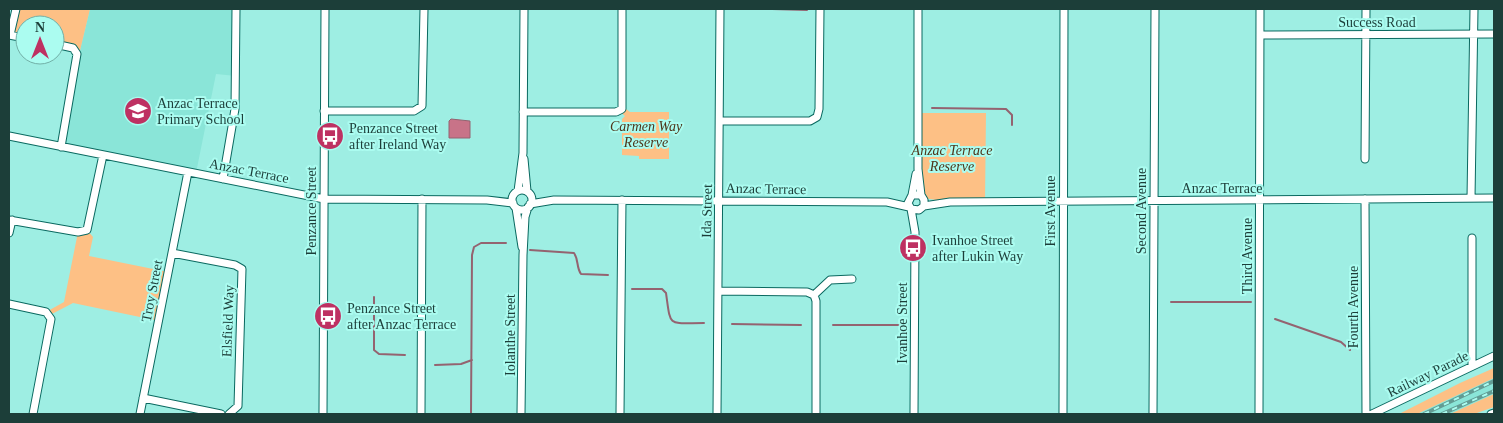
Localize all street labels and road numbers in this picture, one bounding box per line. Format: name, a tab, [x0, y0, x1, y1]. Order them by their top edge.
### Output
street label: Success Road	[1338, 15, 1416, 30]
street label: Anzac Terrace	[208, 156, 290, 186]
street label: Penzance Street	[304, 166, 319, 256]
street label: Second Avenue	[1134, 168, 1149, 254]
street label: First Avenue	[1043, 176, 1058, 246]
street label: Anzac Terrace	[725, 181, 807, 197]
street label: Anzac Terrace	[1182, 181, 1262, 196]
street label: Ida Street	[699, 184, 715, 238]
street label: Third Avenue	[1240, 218, 1255, 294]
street label: Troy Street	[139, 259, 165, 323]
street label: Fourth Avenue	[1346, 266, 1361, 348]
street label: Ivanhoe Street	[895, 282, 910, 364]
street label: Elsfield Way	[219, 285, 237, 357]
street label: Iolanthe Street	[503, 294, 518, 376]
street label: Railway Parade	[1385, 348, 1471, 400]

